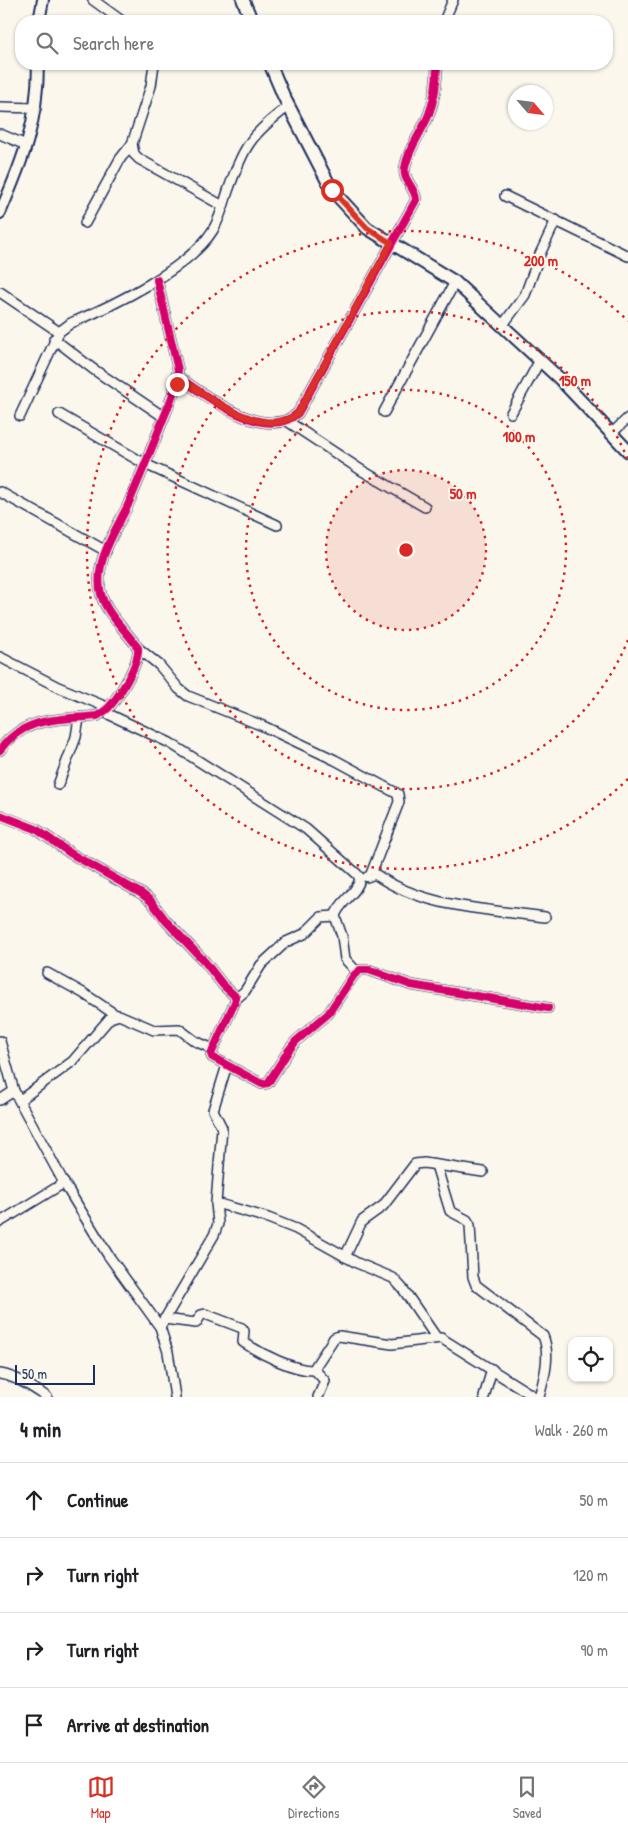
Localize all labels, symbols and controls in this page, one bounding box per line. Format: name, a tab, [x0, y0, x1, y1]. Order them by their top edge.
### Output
search box	[15, 15, 613, 70]
icon: search	[33, 29, 61, 57]
text: Search here	[73, 30, 154, 56]
north arrow	[508, 85, 553, 130]
route start	[321, 179, 344, 202]
text: 200 m	[524, 250, 558, 271]
text: 150 m	[559, 370, 591, 391]
route end	[166, 373, 189, 396]
text: 100 m	[503, 426, 535, 447]
text: 50 m	[450, 483, 476, 504]
centre of rings	[397, 541, 415, 559]
map controls	[568, 1337, 613, 1382]
button: locate	[568, 1337, 613, 1382]
scale bar	[15, 1362, 95, 1385]
text: 50 m	[22, 1364, 47, 1383]
text: 4 min	[20, 1415, 61, 1444]
text: Walk · 260 m	[535, 1419, 608, 1441]
icon: ahead	[20, 1486, 48, 1514]
text: Continue	[67, 1487, 128, 1513]
text: 50 m	[580, 1489, 608, 1511]
icon: right	[20, 1561, 48, 1589]
text: Turn right	[67, 1562, 138, 1588]
text: 120 m	[573, 1564, 608, 1586]
icon: right	[20, 1636, 48, 1664]
text: Turn right	[67, 1637, 138, 1663]
text: 90 m	[580, 1639, 608, 1661]
icon: arrive	[20, 1711, 48, 1739]
text: Arrive at destination	[67, 1712, 209, 1738]
tab: Map	[87, 1773, 115, 1822]
tab: Directions	[288, 1773, 339, 1822]
tab: Saved	[513, 1773, 541, 1822]

